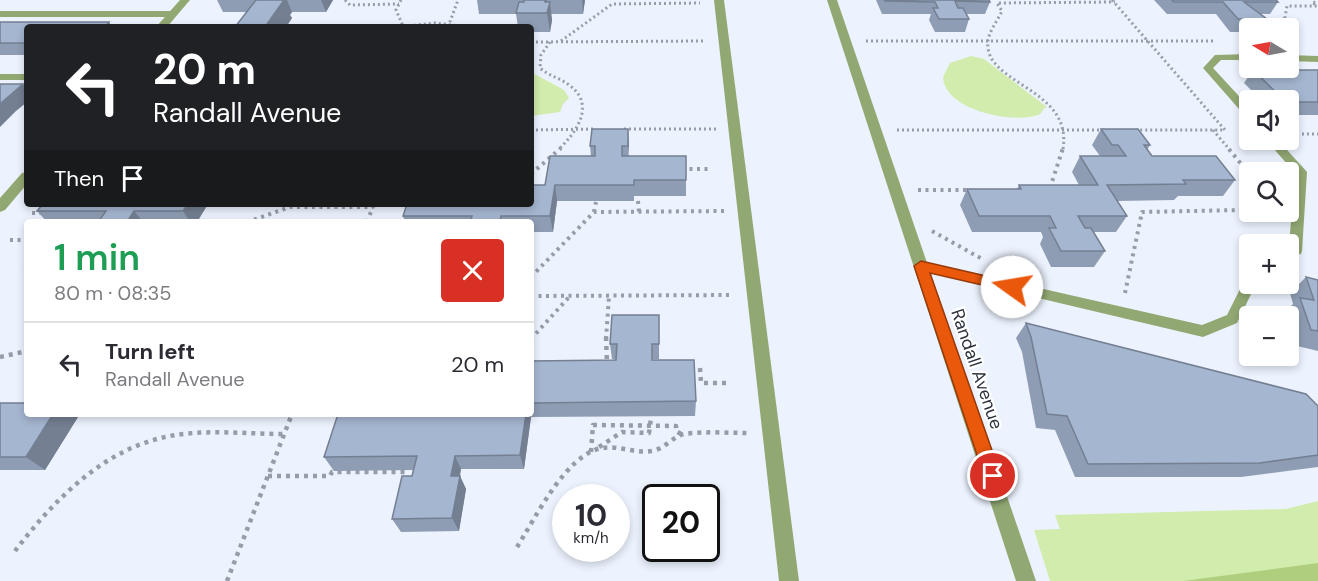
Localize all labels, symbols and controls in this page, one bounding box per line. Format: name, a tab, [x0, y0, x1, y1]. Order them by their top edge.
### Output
north arrow	[1239, 18, 1299, 78]
map controls	[1239, 18, 1299, 366]
text: 20 m	[153, 42, 256, 97]
icon: left	[54, 48, 132, 126]
button: sound	[1239, 90, 1299, 150]
text: Randall Avenue	[153, 95, 341, 130]
icon: arrive	[116, 162, 149, 195]
button: search	[1239, 162, 1299, 222]
text: Then	[54, 164, 104, 193]
text: 1 min	[54, 234, 140, 281]
button: +	[1239, 234, 1299, 294]
button: close	[441, 239, 504, 302]
position arrow	[980, 255, 1044, 319]
text: 80 m · 08:35	[54, 280, 171, 306]
street label: Randall Avenue	[945, 306, 1009, 432]
button: −	[1239, 306, 1299, 366]
text: Turn left	[105, 337, 195, 366]
icon: left	[54, 348, 87, 381]
text: 20 m	[451, 350, 504, 379]
text: Randall Avenue	[105, 366, 245, 392]
pin	[967, 450, 1018, 501]
icon: arrive	[976, 459, 1009, 492]
speed limit sign: 20	[642, 484, 720, 562]
text: 10	[575, 496, 607, 535]
text: km/h	[573, 528, 609, 548]

